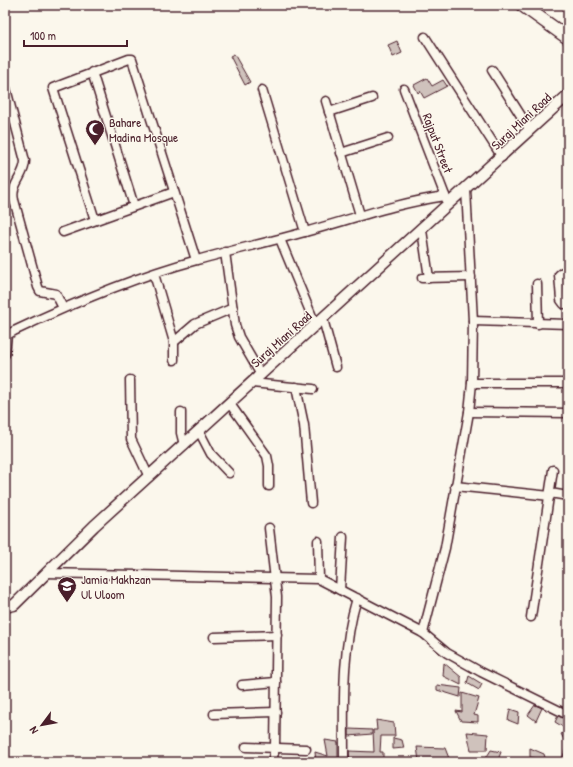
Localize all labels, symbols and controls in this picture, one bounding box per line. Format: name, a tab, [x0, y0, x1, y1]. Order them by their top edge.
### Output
scale bar	[24, 22, 127, 48]
text: 100 m	[30, 27, 56, 44]
street label: Suraj Miani Road	[487, 88, 555, 154]
street label: Rajput Street	[418, 111, 458, 176]
place label: Bahare Madina Mosque	[109, 113, 178, 146]
mosque icon: Bahare Madina Mosque	[84, 118, 106, 146]
street label: Suraj Miani Road	[247, 307, 315, 371]
place label: Jamia Makhzan Ul Uloom	[81, 570, 151, 603]
school or university icon: Jamia Makhzan Ul Uloom	[56, 575, 78, 603]
north arrow	[22, 705, 62, 745]
text: N	[26, 724, 41, 736]

